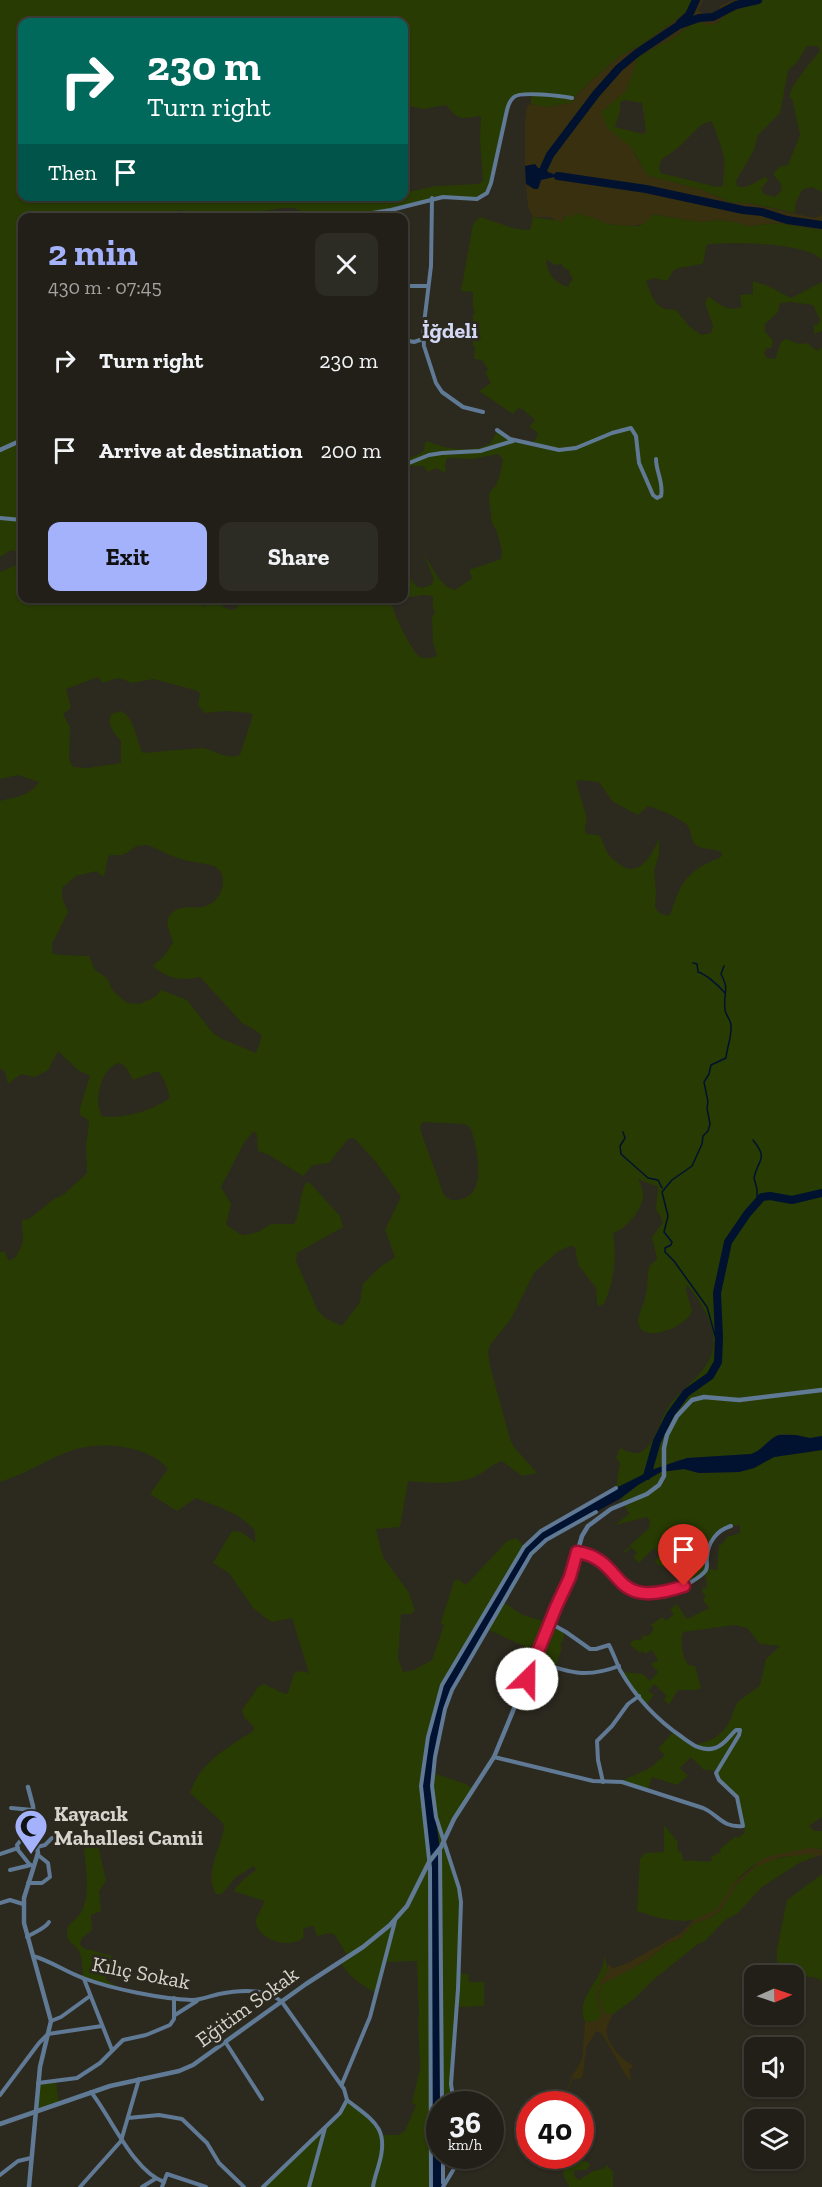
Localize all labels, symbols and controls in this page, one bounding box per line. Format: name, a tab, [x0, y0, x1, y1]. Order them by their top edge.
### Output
text: 230 m	[147, 40, 261, 91]
icon: right	[48, 42, 126, 120]
text: Turn right	[147, 91, 271, 123]
icon: arrive	[109, 156, 142, 189]
text: Then	[48, 159, 97, 186]
text: 2 min	[48, 231, 138, 274]
button: close	[315, 233, 378, 296]
text: 430 m · 07:45	[48, 275, 162, 299]
district label: İğdeli	[422, 317, 478, 344]
icon: right	[48, 344, 81, 377]
text: Turn right	[99, 347, 203, 374]
text: 230 m	[319, 347, 378, 374]
icon: arrive	[48, 434, 81, 467]
text: Arrive at destination	[99, 437, 302, 464]
text: 200 m	[320, 437, 381, 464]
button: Exit	[48, 522, 207, 591]
button: Share	[219, 522, 378, 591]
pin	[658, 1524, 709, 1586]
icon: arrive	[667, 1533, 700, 1566]
position arrow	[495, 1647, 559, 1711]
place label: Kayacık Mahallesi Camii	[54, 1801, 203, 1850]
mosque icon: Kayacık Mahallesi Camii	[13, 1808, 49, 1855]
street label: Kılıç Sokak	[90, 1951, 192, 1994]
street label: Eğitim Sokak	[191, 1961, 303, 2052]
north arrow	[744, 1965, 804, 2025]
map controls	[744, 1965, 804, 2169]
button: sound	[744, 2037, 804, 2097]
speed limit sign: 40	[516, 2091, 594, 2169]
text: 36	[449, 2105, 481, 2141]
button: layers	[744, 2109, 804, 2169]
text: km/h	[448, 2136, 482, 2154]

